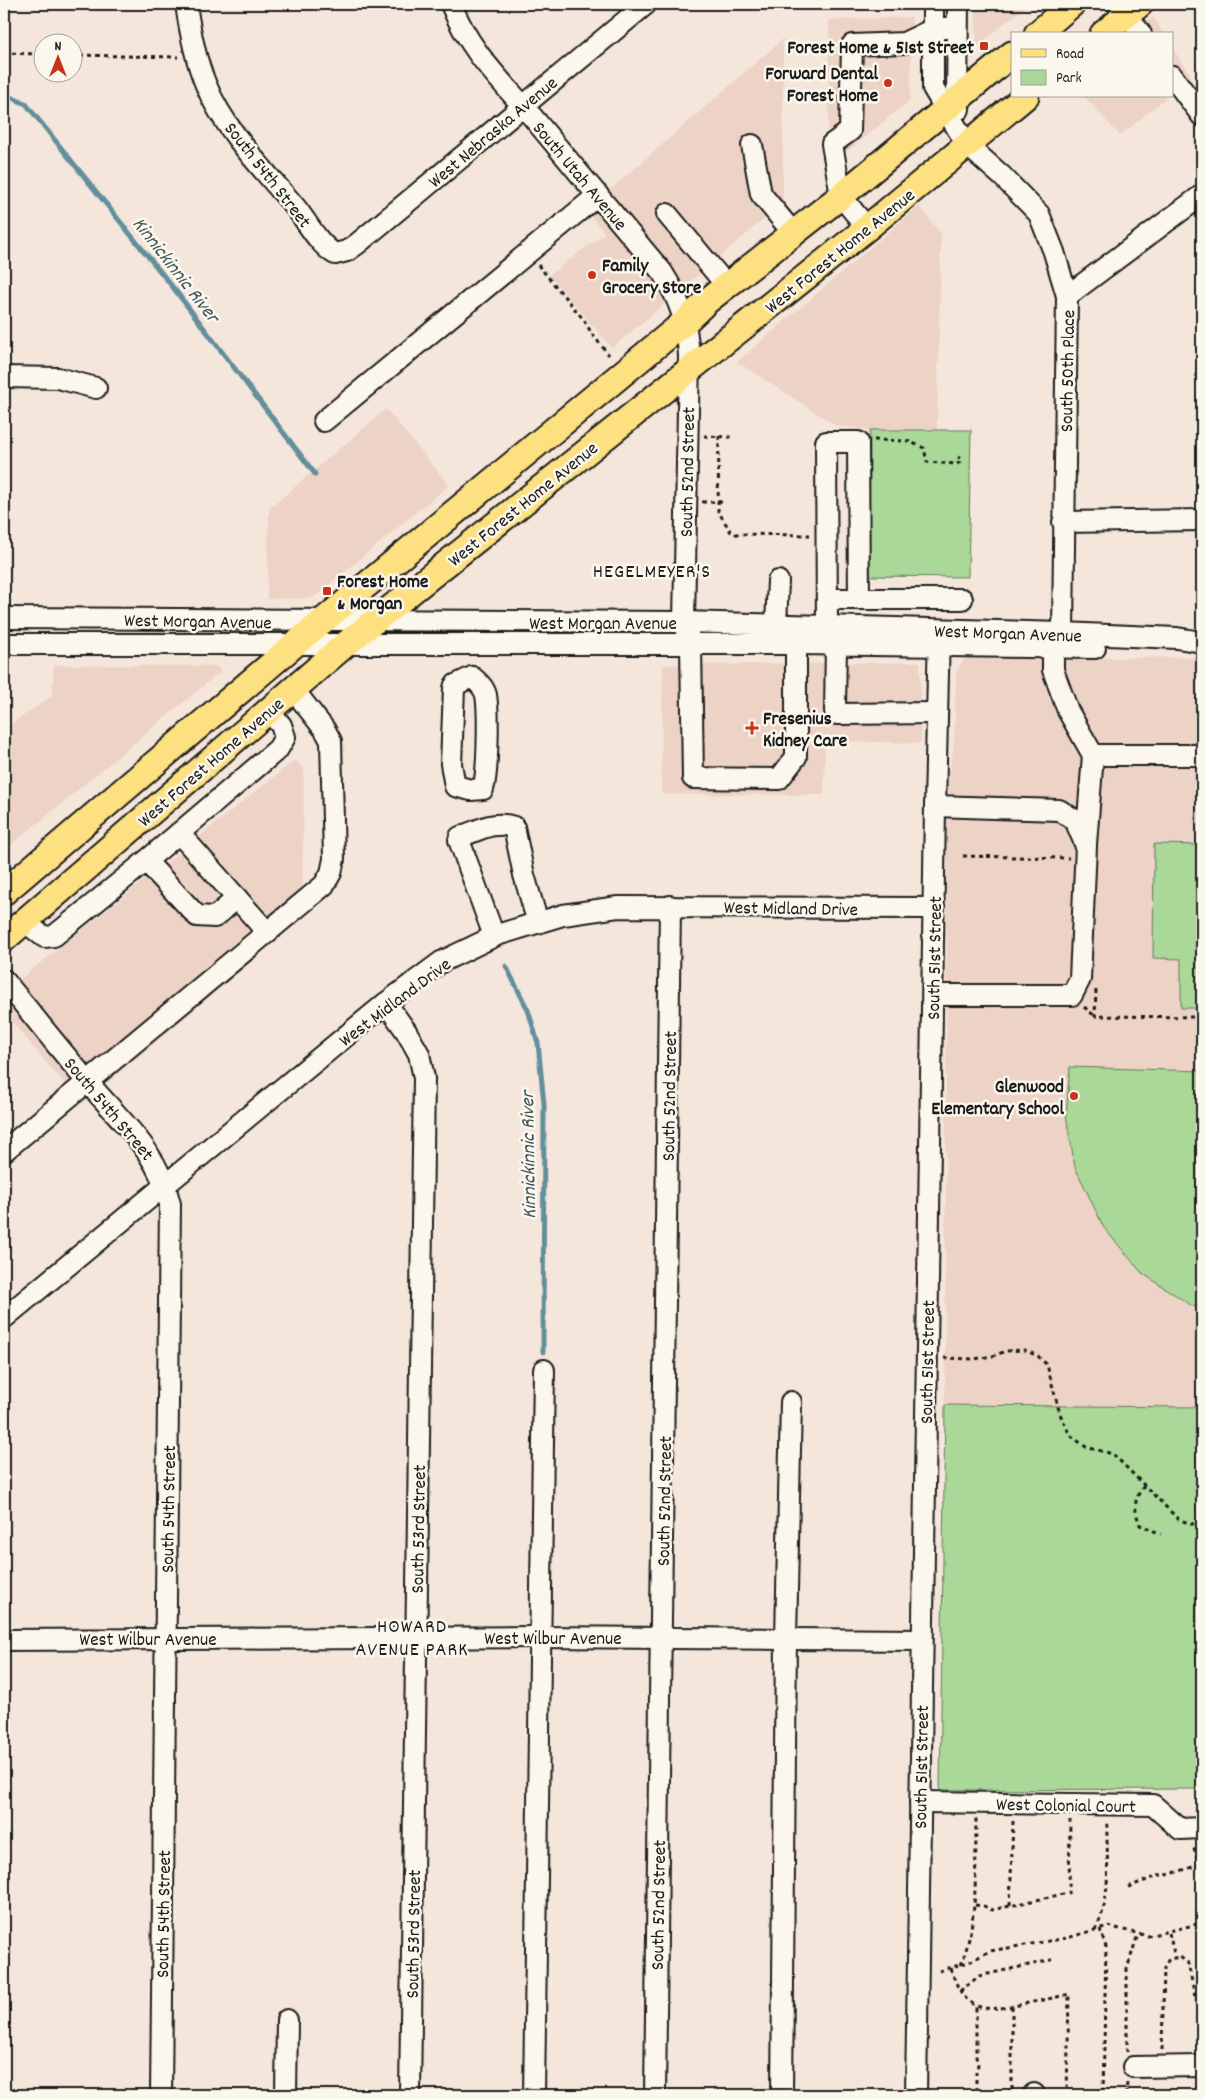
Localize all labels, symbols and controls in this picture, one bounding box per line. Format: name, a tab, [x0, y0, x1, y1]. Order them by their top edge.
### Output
north arrow	[32, 32, 82, 82]
legend	[1011, 32, 1174, 98]
place label: Forest Home & 51st Street	[787, 36, 974, 63]
text: N	[55, 37, 62, 57]
marker: Forest Home & 51st Street	[978, 40, 990, 52]
text: Road	[1056, 44, 1084, 66]
place label: Forward Dental Forest Home	[765, 62, 878, 111]
text: Park	[1056, 68, 1082, 90]
street label: West Nebraska Avenue	[424, 71, 565, 196]
marker: Forward Dental Forest Home	[882, 77, 894, 89]
street label: South 54th Street	[216, 117, 316, 235]
street label: South Utah Avenue	[525, 117, 632, 238]
street label: West Forest Home Avenue	[760, 184, 922, 322]
water label: Kinnickinnic River	[124, 212, 227, 332]
place label: Family Grocery Store	[602, 254, 701, 303]
marker: Family Grocery Store	[586, 269, 598, 281]
street label: South 50th Place	[1055, 310, 1084, 432]
street label: South 52nd Street	[675, 407, 704, 537]
street label: West Forest Home Avenue	[443, 437, 605, 575]
district label: HEGELMEYER'S	[593, 559, 711, 587]
place label: Forest Home & Morgan	[337, 570, 428, 619]
marker: Forest Home & Morgan	[321, 585, 333, 597]
street label: West Morgan Avenue	[124, 609, 272, 638]
street label: West Morgan Avenue	[529, 612, 677, 639]
street label: West Morgan Avenue	[934, 619, 1082, 652]
street label: West Forest Home Avenue	[133, 692, 291, 835]
place label: Fresenius Kidney Care	[763, 707, 847, 756]
marker: Fresenius Kidney Care	[745, 721, 759, 735]
street label: West Midland Drive	[724, 896, 858, 925]
street label: South 51st Street	[922, 896, 951, 1020]
street label: West Midland Drive	[334, 953, 458, 1055]
street label: South 52nd Street	[657, 1031, 686, 1161]
street label: South 54th Street	[56, 1053, 159, 1168]
place label: Glenwood Elementary School	[931, 1075, 1064, 1124]
water label: Kinnickinnic River	[515, 1088, 545, 1219]
marker: Glenwood Elementary School	[1068, 1090, 1080, 1102]
street label: South 51st Street	[915, 1300, 944, 1424]
street label: South 52nd Street	[652, 1436, 681, 1566]
street label: South 54th Street	[156, 1445, 185, 1573]
street label: South 53rd Street	[406, 1464, 435, 1594]
district label: HOWARD AVENUE PARK	[356, 1614, 468, 1665]
street label: West Wilbur Avenue	[484, 1627, 622, 1654]
street label: West Wilbur Avenue	[79, 1628, 217, 1655]
street label: South 51st Street	[909, 1705, 938, 1829]
street label: West Colonial Court	[996, 1793, 1136, 1822]
street label: South 52nd Street	[646, 1840, 675, 1970]
street label: South 54th Street	[151, 1850, 180, 1978]
street label: South 53rd Street	[401, 1869, 430, 1999]

